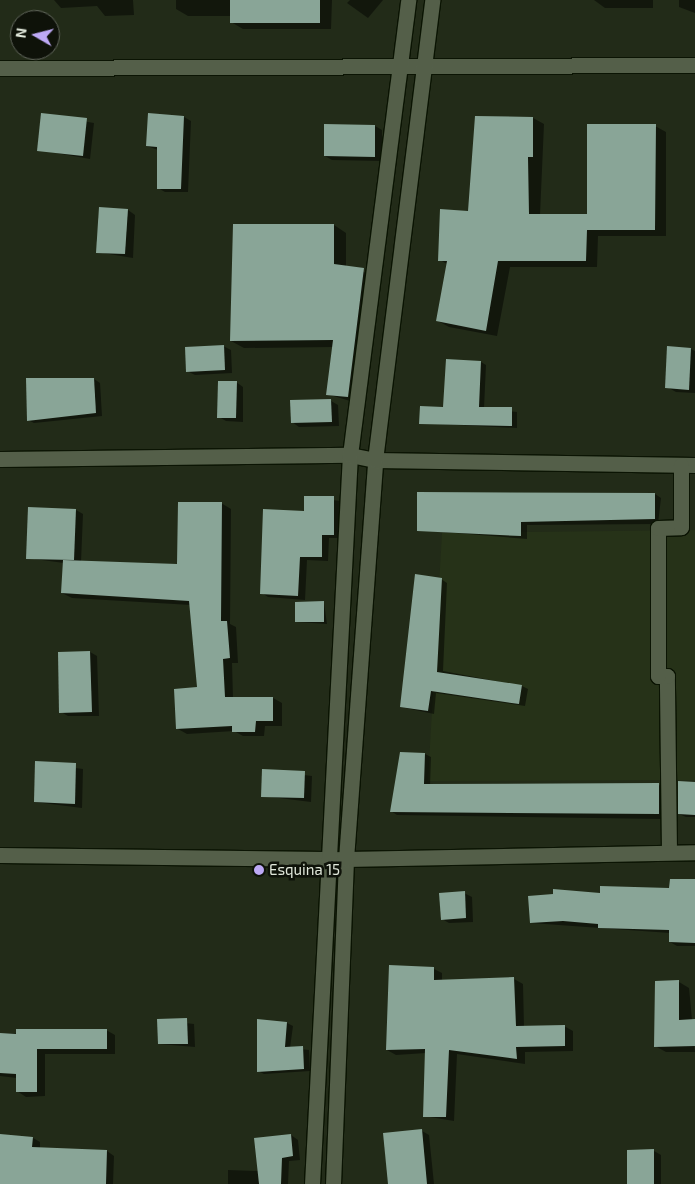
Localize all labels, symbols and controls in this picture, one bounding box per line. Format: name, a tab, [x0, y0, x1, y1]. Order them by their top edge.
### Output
north arrow	[10, 10, 60, 60]
text: N	[12, 27, 30, 39]
place label: Esquina 15	[269, 861, 340, 879]
marker: Esquina 15	[253, 864, 265, 876]

